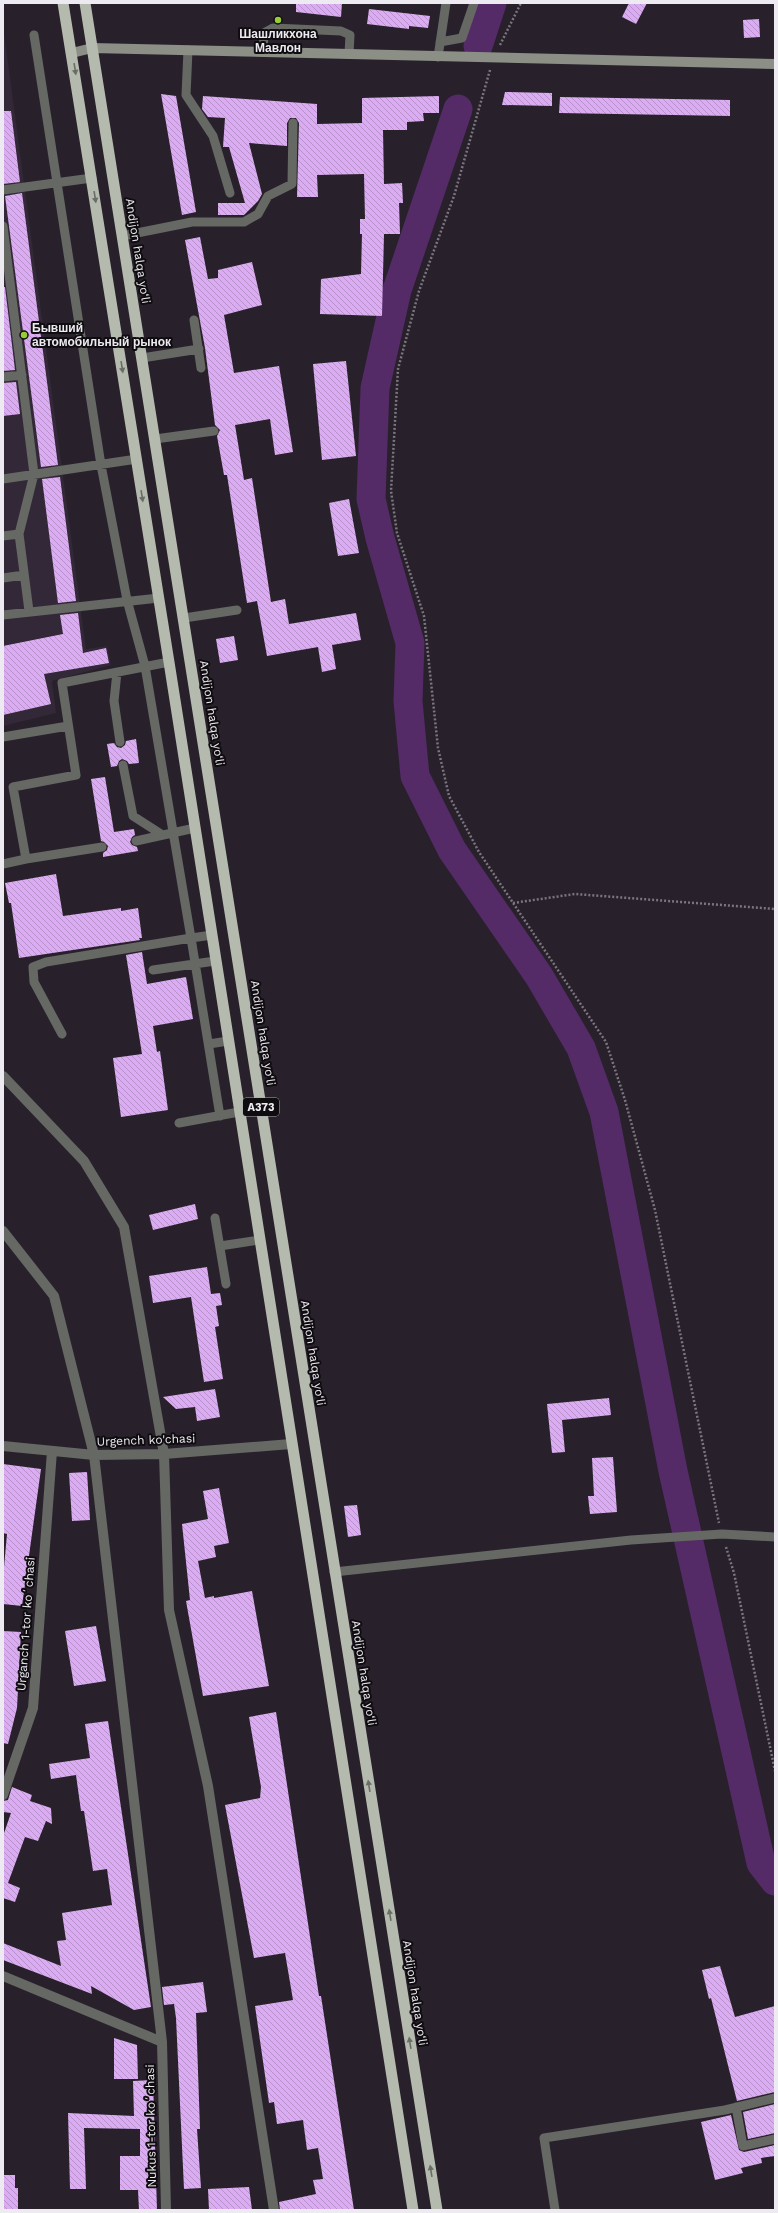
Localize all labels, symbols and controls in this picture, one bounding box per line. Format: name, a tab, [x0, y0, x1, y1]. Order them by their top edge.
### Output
marker: Шашликхона Мавлон	[273, 15, 283, 25]
place label: Шашликхона Мавлон	[239, 27, 317, 55]
one-way arrow	[72, 63, 78, 75]
one-way arrow	[92, 191, 98, 203]
street label: Andijon halqa yo‘li	[123, 197, 153, 305]
place label: Бывший автомобильный рынок	[32, 321, 172, 349]
marker: Бывший автомобильный рынок	[19, 330, 29, 340]
one-way arrow	[119, 361, 125, 373]
one-way arrow	[140, 489, 146, 502]
street label: Andijon halqa yo‘li	[197, 659, 227, 767]
street label: Andijon halqa yo‘li	[248, 979, 278, 1087]
road number: A373	[243, 1098, 279, 1116]
street label: Andijon halqa yo‘li	[298, 1299, 328, 1407]
street label: Urgench ko'chasi	[96, 1431, 196, 1449]
street label: Urganch 1-tor koʻchasi	[14, 1556, 38, 1692]
street label: Andijon halqa yo‘li	[349, 1619, 379, 1727]
one-way arrow	[366, 1780, 372, 1793]
one-way arrow	[387, 1909, 393, 1921]
street label: Andijon halqa yo‘li	[400, 1939, 430, 2047]
one-way arrow	[407, 2037, 413, 2049]
street label: Nukus 1-tor koʻchasi	[143, 2064, 159, 2188]
one-way arrow	[428, 2165, 434, 2178]

